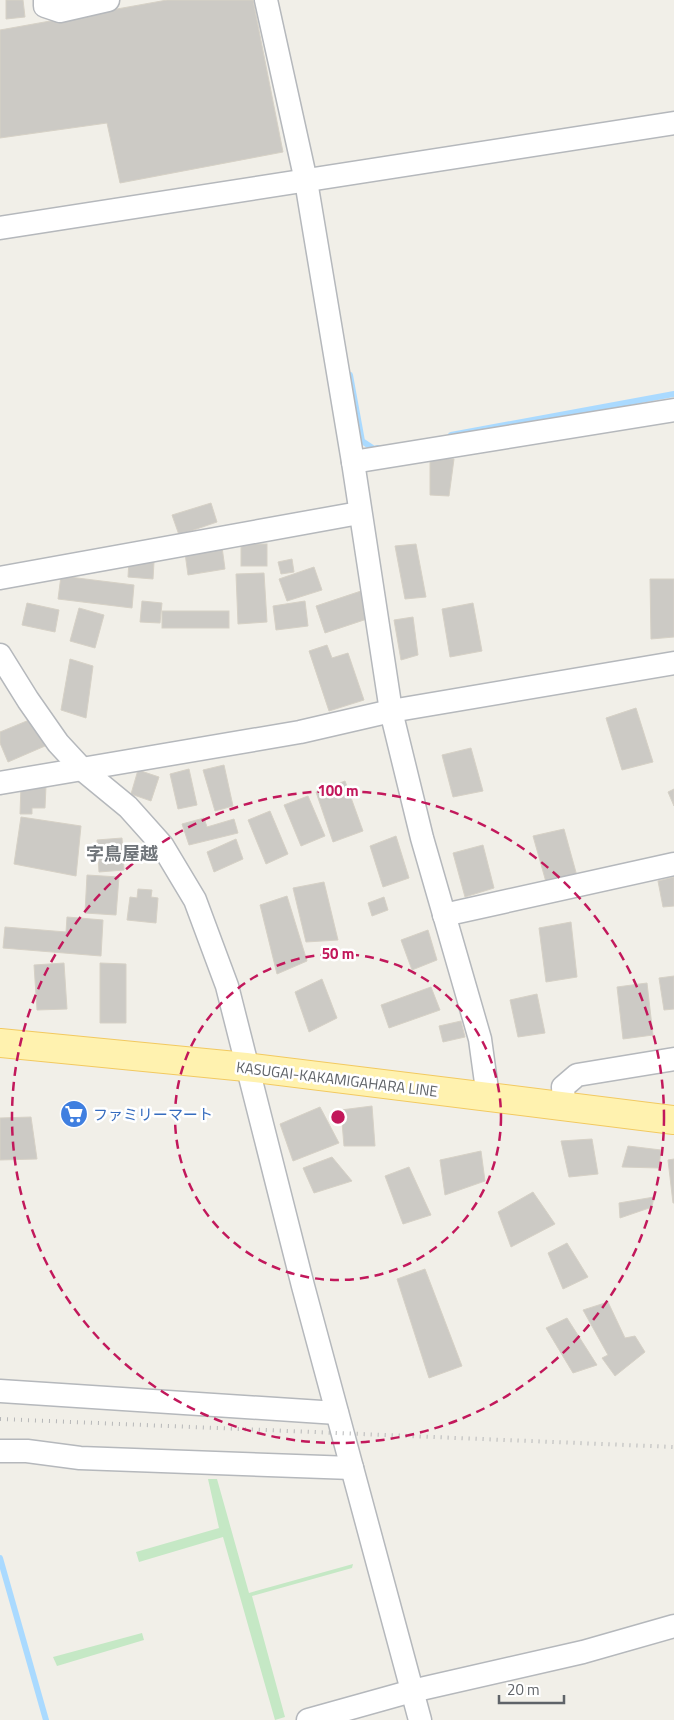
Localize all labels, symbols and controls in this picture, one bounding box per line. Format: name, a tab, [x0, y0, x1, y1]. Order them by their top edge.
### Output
text: 100 m	[317, 779, 359, 802]
district label: 字鳥屋越	[86, 840, 158, 867]
text: 50 m	[322, 942, 354, 965]
street label: KASUGAI-KAKAMIGAHARA LINE	[235, 1055, 439, 1103]
supermarket icon: ファミリーマート	[59, 1099, 89, 1129]
place label: ファミリーマート	[93, 1103, 213, 1126]
centre of rings	[329, 1108, 347, 1126]
scale bar	[499, 1672, 564, 1704]
text: 20 m	[507, 1678, 540, 1701]

